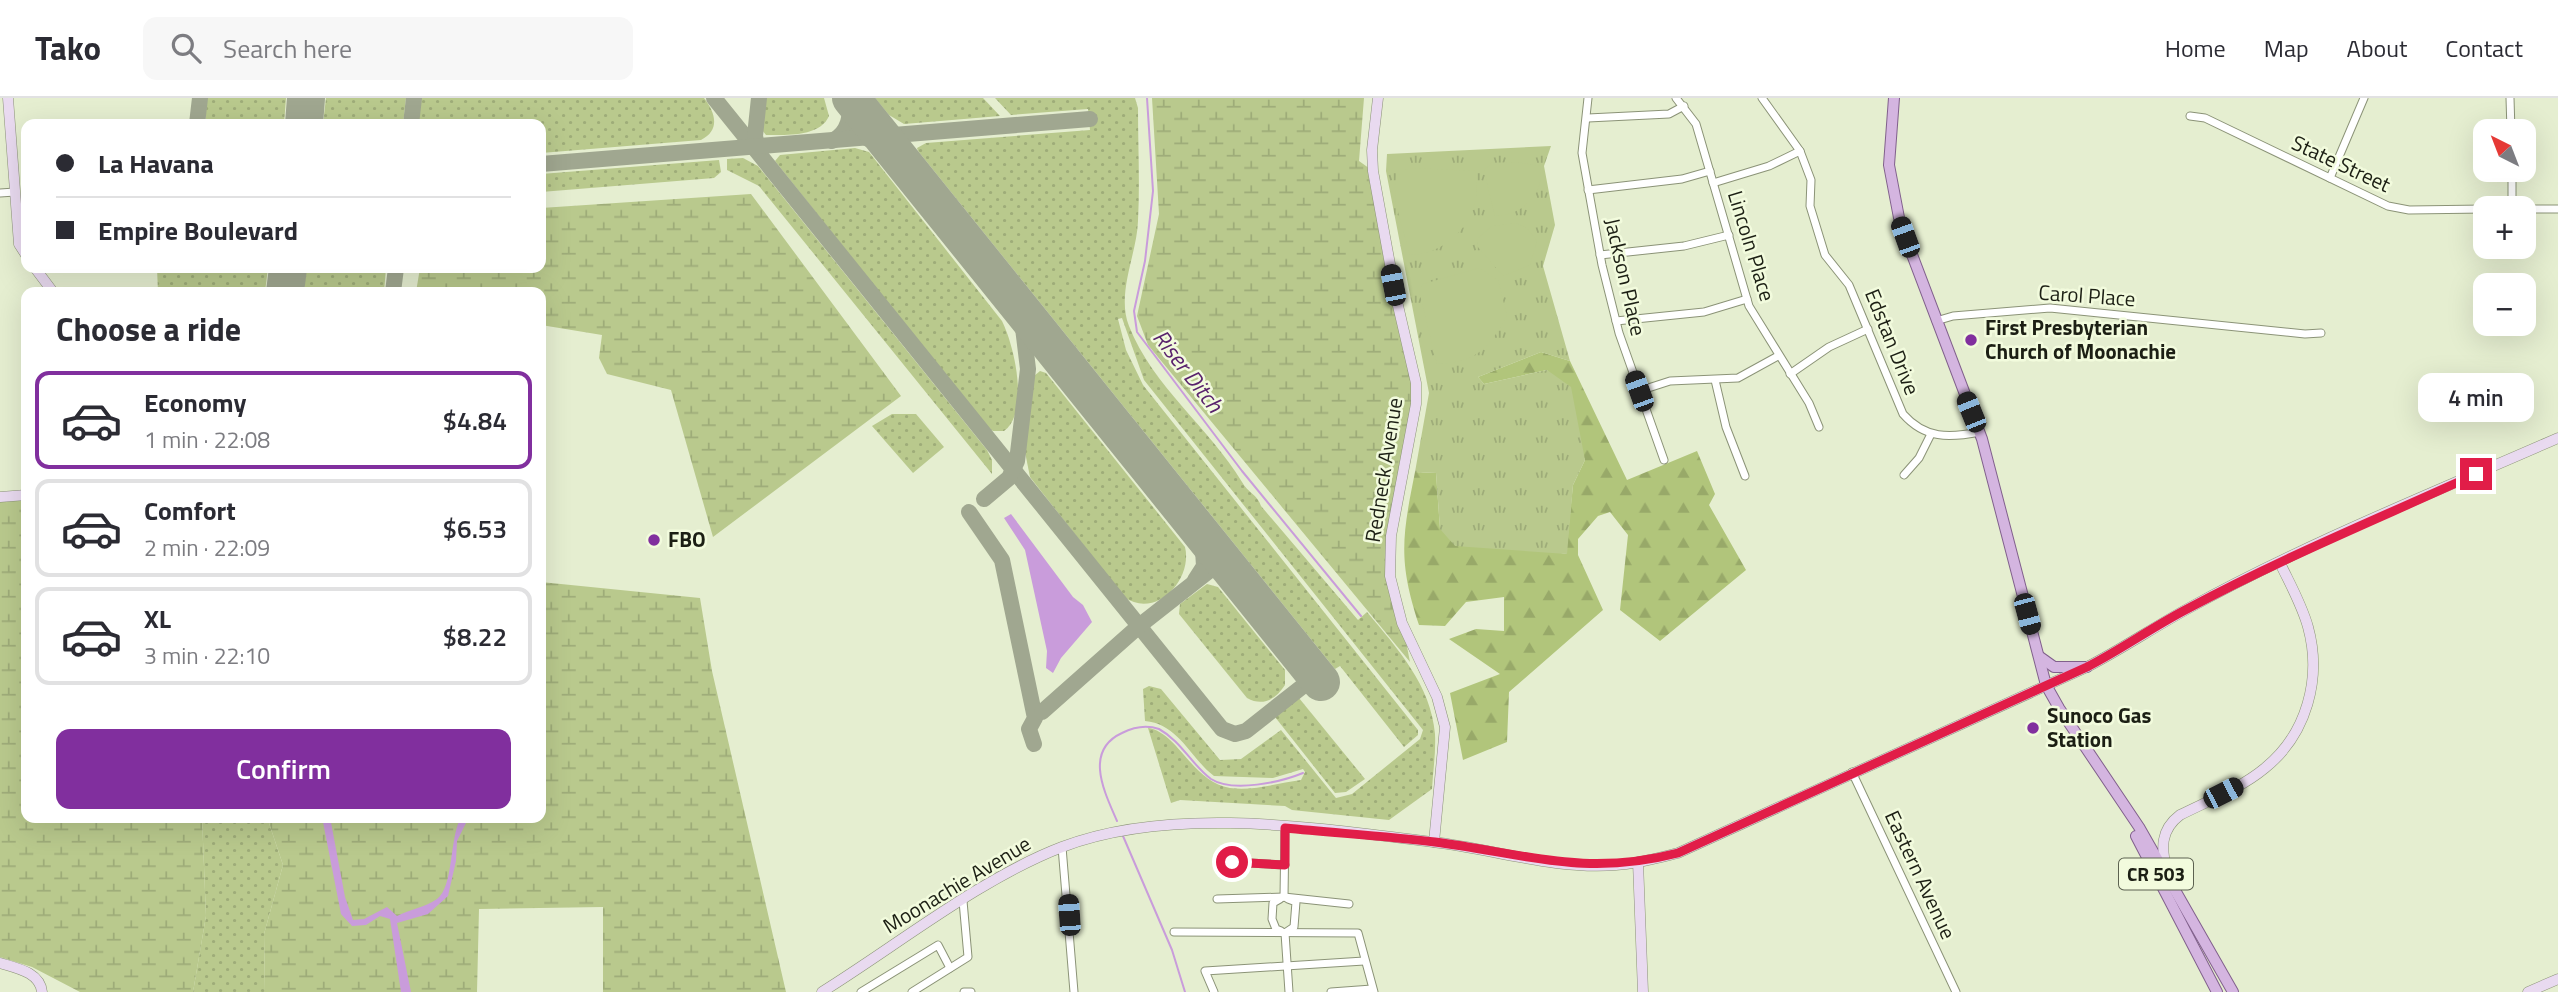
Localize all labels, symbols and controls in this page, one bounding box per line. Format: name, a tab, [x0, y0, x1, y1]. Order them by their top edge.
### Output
search box	[143, 17, 633, 80]
text: Tako	[35, 23, 101, 73]
icon: search	[167, 29, 205, 67]
text: Search here	[223, 29, 352, 68]
text: Home	[2165, 30, 2226, 66]
text: Map	[2264, 30, 2309, 66]
text: About	[2347, 30, 2407, 66]
text: Contact	[2445, 30, 2523, 66]
north arrow	[2473, 119, 2536, 182]
map controls	[2473, 119, 2536, 336]
street label: State Street	[2287, 126, 2397, 200]
text: La Havana	[98, 144, 214, 183]
street label: Lincoln Place	[1720, 186, 1784, 305]
button: +	[2473, 196, 2536, 259]
text: Empire Boulevard	[98, 211, 298, 250]
car	[1888, 214, 1923, 260]
street label: Jackson Place	[1597, 215, 1655, 339]
car	[1379, 262, 1408, 308]
button: −	[2473, 273, 2536, 336]
street label: Carol Place	[2038, 276, 2137, 314]
street label: Edstan Drive	[1857, 284, 1929, 400]
text: Choose a ride	[56, 305, 241, 353]
place label: First Presbyterian Church of Moonachie	[1985, 311, 2176, 367]
water label: Riser Ditch	[1145, 322, 1232, 420]
marker: First Presbyterian Church of Moonachie	[1963, 332, 1979, 348]
car	[1622, 368, 1657, 414]
callout: 4 min	[2418, 372, 2534, 422]
text: 4 min	[2448, 380, 2504, 415]
text: Economy	[144, 383, 246, 422]
icon: car	[60, 389, 123, 452]
car	[1954, 389, 1989, 435]
street label: Redneck Avenue	[1356, 395, 1410, 544]
text: $4.84	[443, 401, 507, 440]
text: 1 min · 22:08	[144, 422, 270, 457]
route end	[2460, 458, 2492, 490]
text: Comfort	[144, 491, 236, 530]
icon: car	[60, 497, 123, 560]
text: $6.53	[443, 509, 507, 548]
place label: FBO	[668, 523, 706, 555]
text: 2 min · 22:09	[144, 530, 270, 565]
marker: FBO	[646, 532, 662, 548]
car	[2012, 591, 2043, 637]
text: XL	[144, 599, 171, 638]
icon: car	[60, 605, 123, 668]
text: $8.22	[443, 617, 507, 656]
text: 3 min · 22:10	[144, 638, 270, 673]
place label: Sunoco Gas Station	[2047, 699, 2151, 755]
marker: Sunoco Gas Station	[2025, 720, 2041, 736]
button: Confirm	[56, 729, 511, 809]
car	[2200, 774, 2247, 812]
street label: Eastern Avenue	[1877, 805, 1965, 944]
street label: Moonachie Avenue	[876, 827, 1036, 941]
route start	[1216, 846, 1248, 878]
road number: CR 503	[2119, 859, 2193, 890]
car	[1058, 893, 1081, 937]

